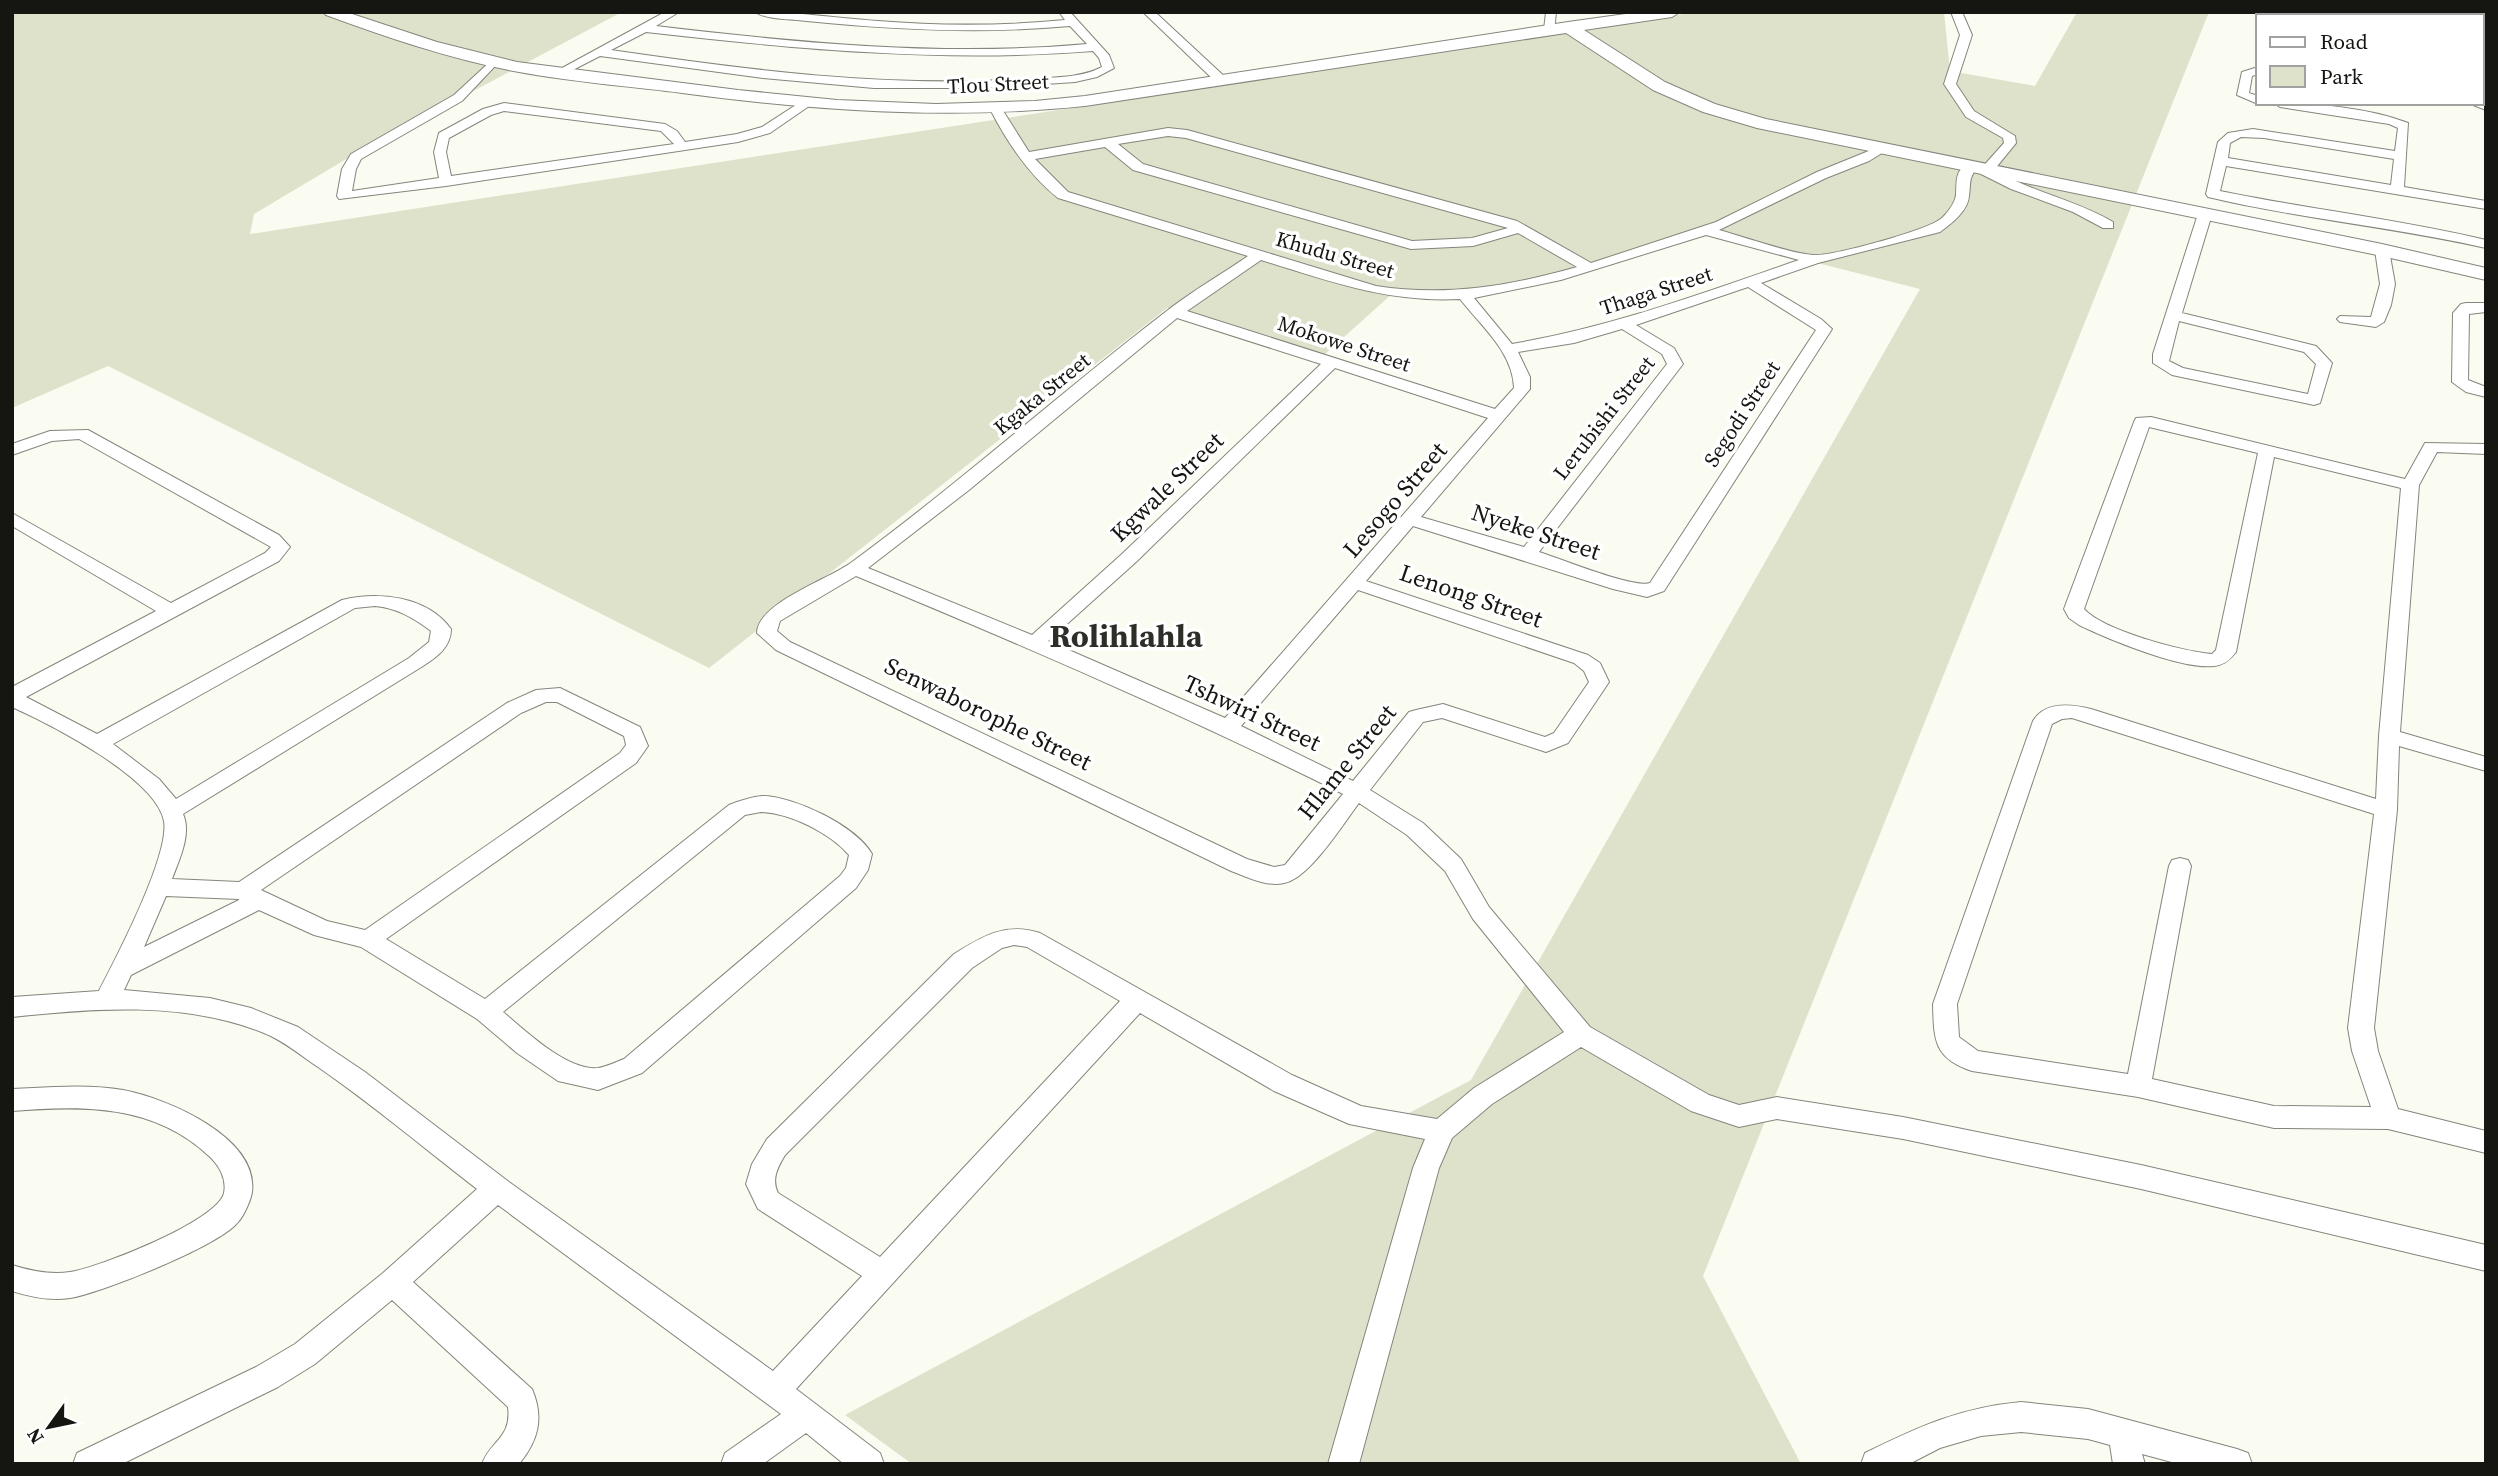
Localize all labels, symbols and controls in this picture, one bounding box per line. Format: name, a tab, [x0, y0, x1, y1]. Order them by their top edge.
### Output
legend	[2256, 14, 2484, 105]
text: Road	[2320, 27, 2368, 56]
text: Park	[2320, 62, 2364, 91]
street label: Tlou Street	[946, 66, 1050, 101]
street label: Khudu Street	[1273, 224, 1398, 285]
street label: Thaga Street	[1596, 259, 1716, 322]
street label: Mokowe Street	[1274, 308, 1414, 379]
street label: Kgaka Street	[987, 346, 1096, 441]
street label: Lerubishi Street	[1546, 350, 1661, 486]
street label: Segodi Street	[1696, 355, 1787, 472]
street label: Kgwale Street	[1103, 424, 1231, 549]
street label: Lesogo Street	[1335, 435, 1454, 565]
street label: Nyeke Street	[1468, 495, 1605, 568]
street label: Lenong Street	[1395, 556, 1547, 635]
district label: Rolihlahla	[1049, 614, 1204, 658]
street label: Senwaborophe Street	[879, 649, 1097, 778]
street label: Tshwiri Street	[1178, 666, 1326, 759]
street label: Hlame Street	[1290, 697, 1403, 826]
north arrow	[14, 1392, 84, 1462]
text: N	[20, 1423, 49, 1449]

